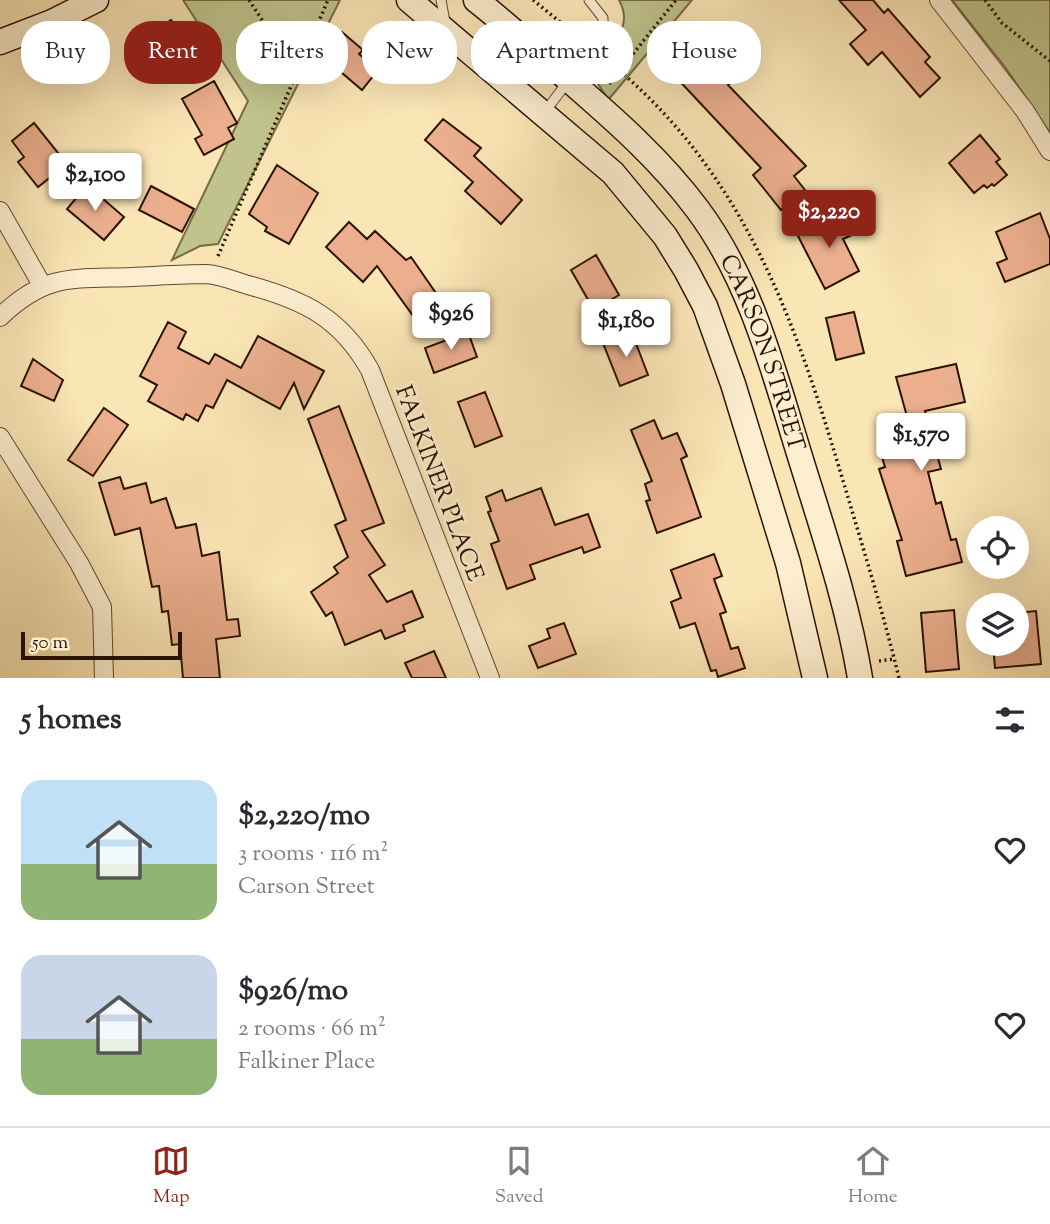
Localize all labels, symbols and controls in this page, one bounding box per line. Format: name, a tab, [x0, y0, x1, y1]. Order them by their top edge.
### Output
chip: Buy	[21, 21, 110, 84]
chip: Rent	[124, 21, 222, 84]
chip: Filters	[236, 21, 348, 84]
chip: New	[362, 21, 457, 84]
chip: Apartment	[471, 21, 633, 84]
chip: House	[647, 21, 761, 84]
pin: $2,100	[38, 154, 152, 213]
text: $2,100	[65, 159, 125, 192]
pin: $2,220	[772, 190, 886, 250]
text: $2,220	[798, 196, 860, 229]
street label: CARSON STREET	[710, 249, 812, 456]
pin: $926	[410, 292, 492, 352]
text: $926	[428, 298, 474, 331]
pin: $1,180	[569, 300, 683, 359]
text: $1,180	[597, 305, 655, 338]
street label: FALKINER PLACE	[385, 381, 491, 587]
pin: $1,570	[864, 414, 978, 473]
text: $1,570	[892, 419, 950, 452]
map controls	[966, 516, 1029, 656]
button: locate	[966, 516, 1029, 579]
button: layers	[966, 593, 1029, 656]
scale bar	[21, 629, 182, 661]
text: 50 m	[32, 630, 68, 657]
text: 5 homes	[21, 699, 122, 742]
icon: filters	[991, 701, 1029, 739]
text: $2,220/mo	[238, 795, 370, 838]
icon: home	[77, 808, 161, 892]
icon: heart	[991, 831, 1029, 869]
text: 3 rooms · 116 m²	[238, 838, 388, 871]
text: Carson Street	[238, 871, 375, 904]
text: $926/mo	[238, 970, 348, 1013]
icon: home	[77, 983, 161, 1067]
icon: heart	[991, 1006, 1029, 1044]
text: 2 rooms · 66 m²	[238, 1013, 386, 1046]
text: Falkiner Place	[238, 1046, 375, 1079]
tab: Map	[152, 1142, 190, 1211]
tab: Saved	[495, 1142, 543, 1211]
tab: Home	[848, 1142, 898, 1211]

